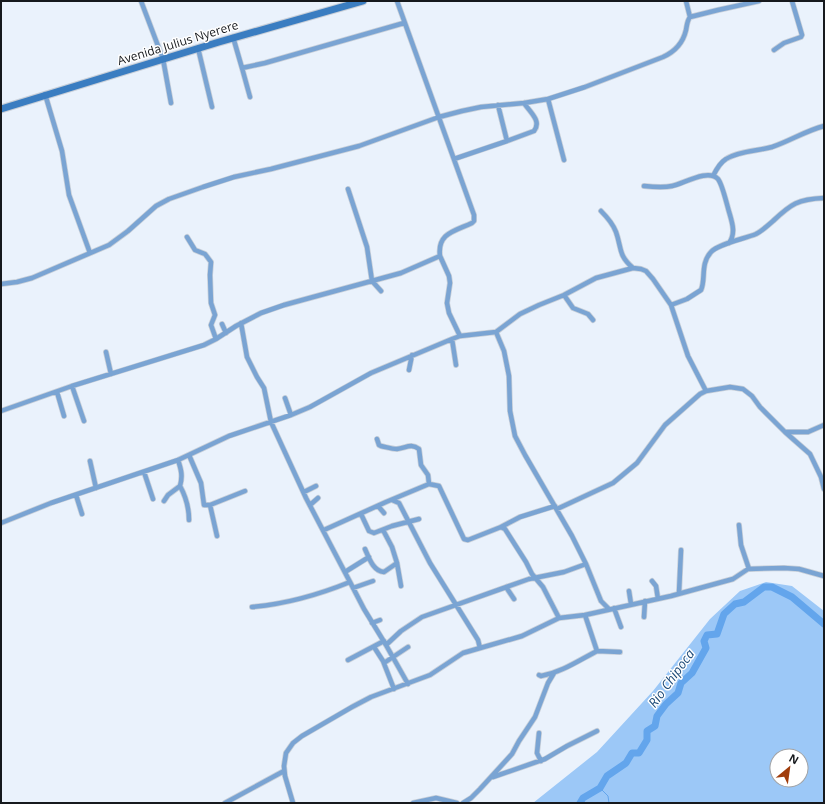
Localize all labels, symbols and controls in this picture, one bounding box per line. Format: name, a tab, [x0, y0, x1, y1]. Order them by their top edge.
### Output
street label: Avenida Julius Nyerere	[115, 16, 241, 69]
water label: Rio Chipoca	[644, 645, 699, 711]
north arrow	[769, 748, 809, 788]
text: N	[787, 750, 802, 768]

